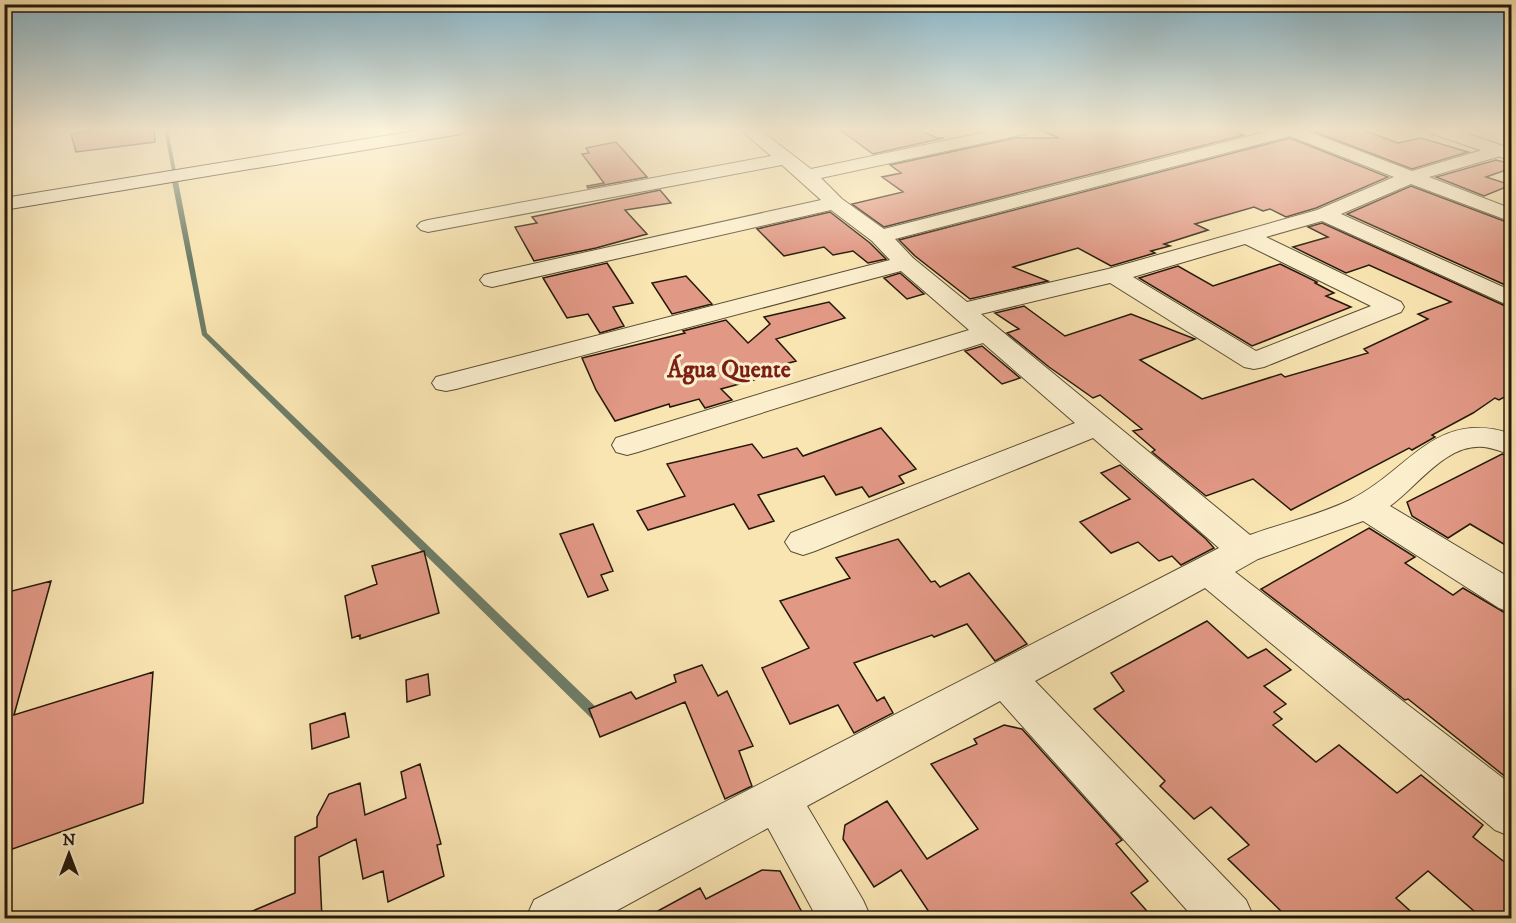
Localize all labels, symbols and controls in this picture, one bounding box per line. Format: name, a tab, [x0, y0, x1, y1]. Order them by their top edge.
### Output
district label: Água Quente	[666, 354, 791, 385]
north arrow	[39, 824, 99, 884]
text: N	[62, 830, 76, 850]

